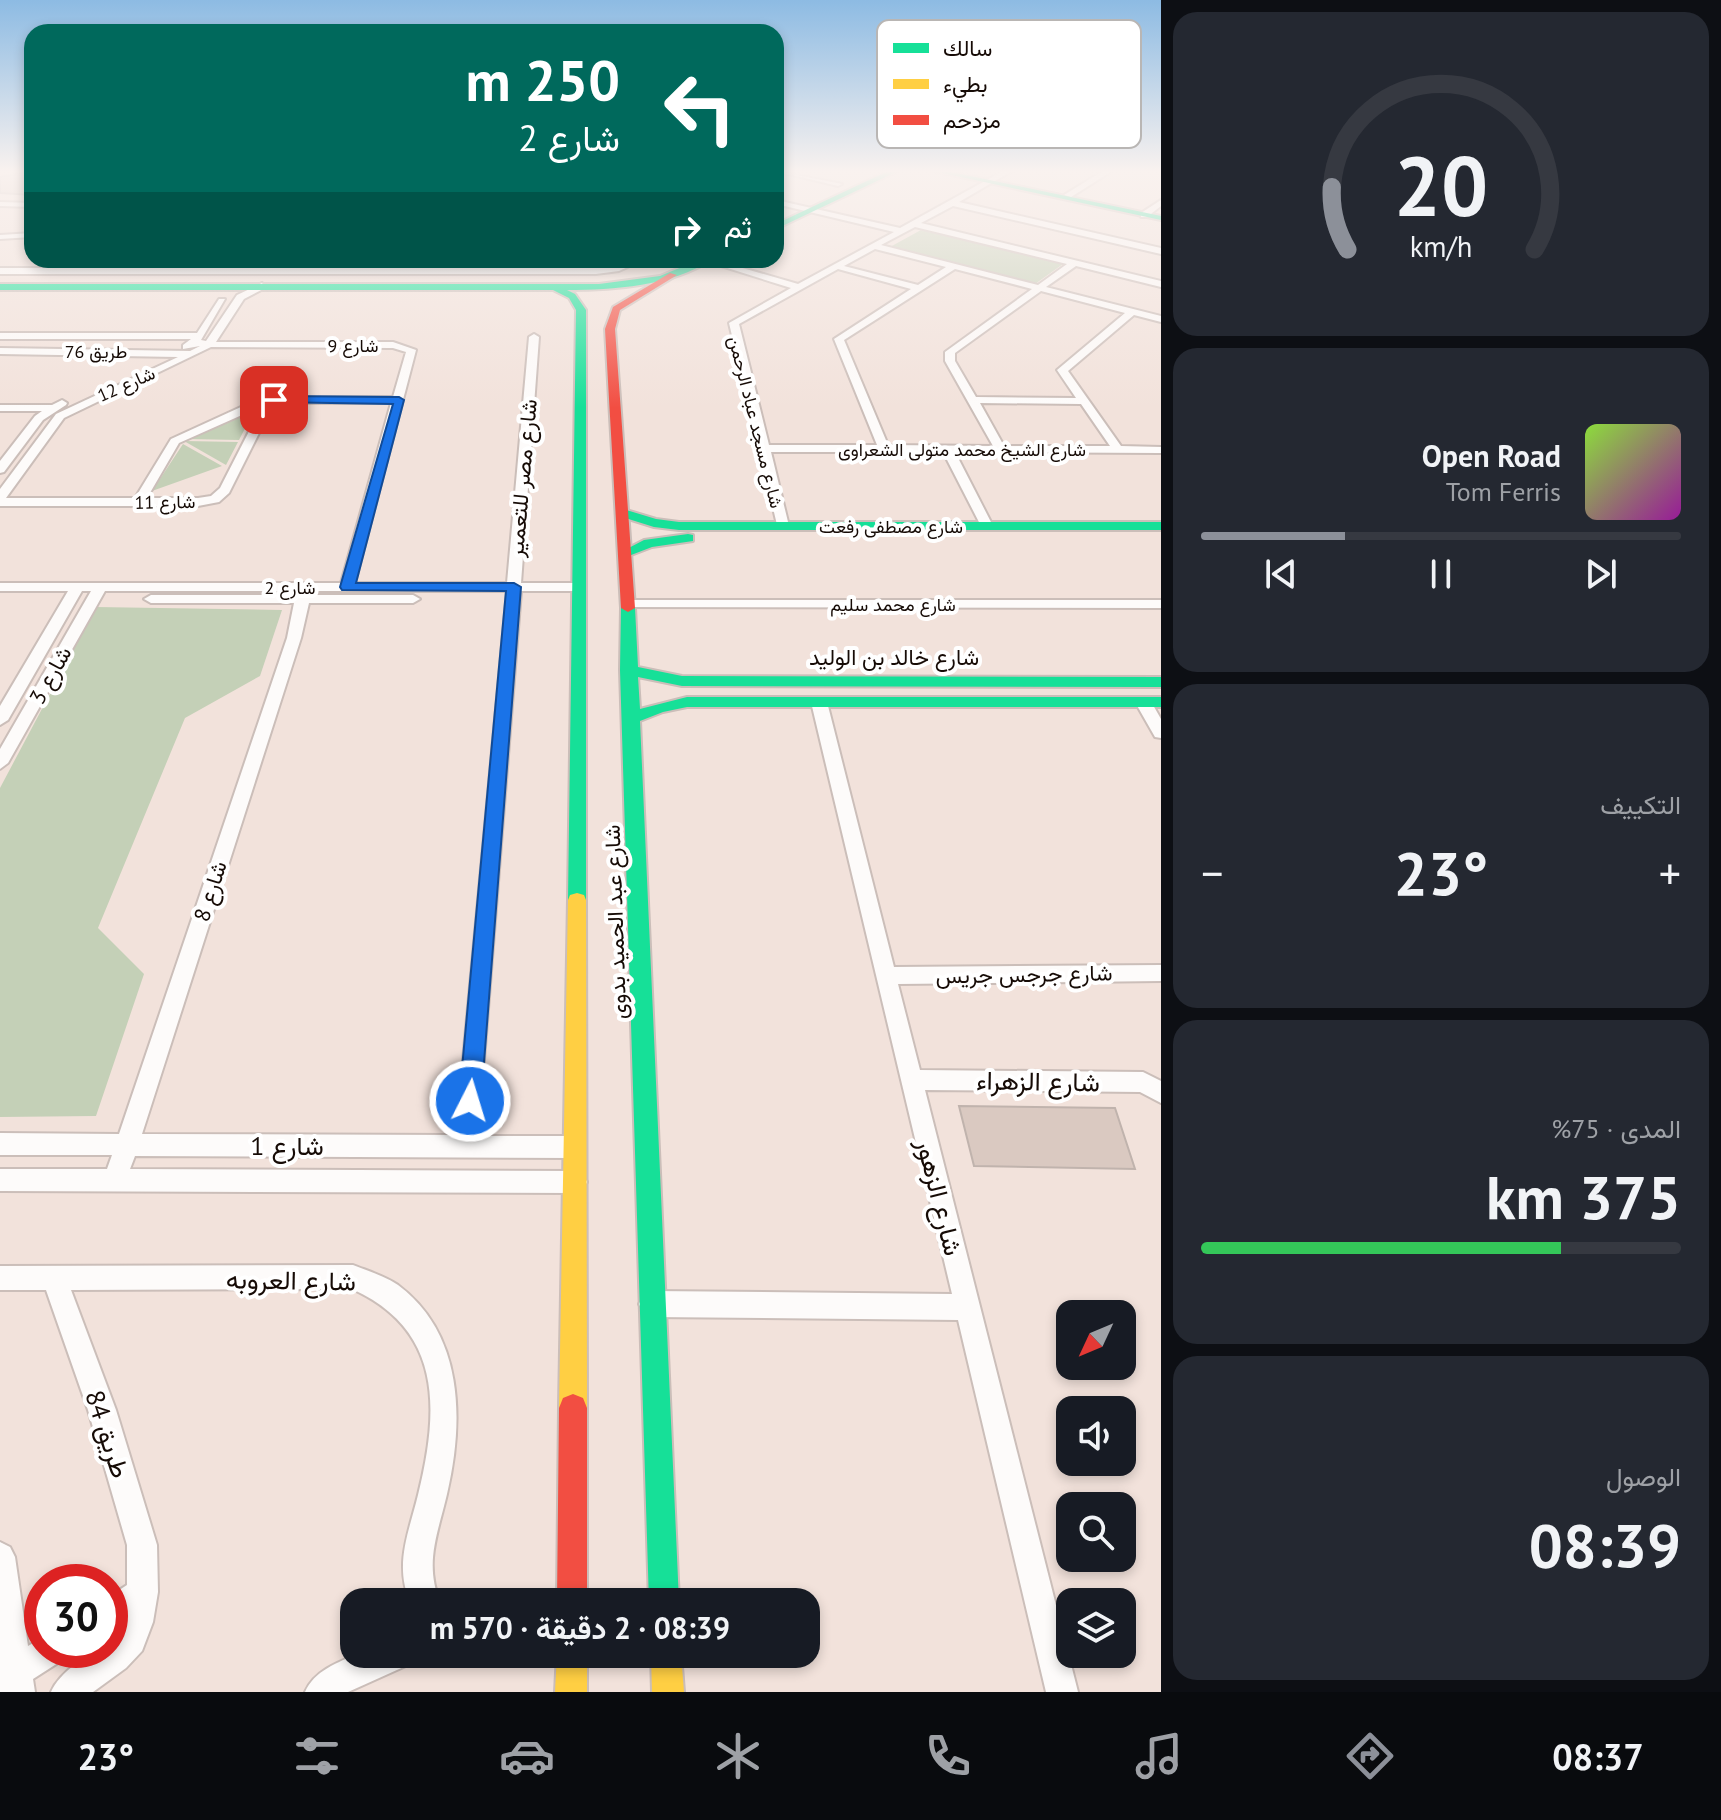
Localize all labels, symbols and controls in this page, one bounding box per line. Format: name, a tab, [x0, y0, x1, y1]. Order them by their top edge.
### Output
legend	[877, 20, 1141, 148]
text: سالك	[943, 34, 992, 62]
text: 250 m	[465, 44, 620, 116]
icon: left	[648, 56, 752, 160]
text: بطيء	[943, 70, 988, 103]
text: مزدحم	[943, 106, 1001, 135]
text: شارع 2	[518, 114, 620, 161]
text: 20	[1394, 131, 1488, 239]
text: ثم	[724, 207, 752, 246]
icon: right	[664, 208, 708, 252]
text: km/h	[1410, 228, 1472, 265]
street label: شارع 9	[328, 334, 378, 358]
street label: شارع مسجد عباد الرحمن	[723, 334, 789, 511]
street label: طريق 76	[65, 340, 127, 363]
street label: شارع 12	[94, 361, 159, 408]
pin	[240, 366, 308, 434]
icon: arrive	[252, 378, 296, 422]
street label: شارع مصر للتعمير	[501, 398, 544, 559]
text: Open Road	[1422, 436, 1561, 475]
street label: شارع الشيخ محمد متولى الشعراوى	[838, 438, 1086, 462]
text: Tom Ferris	[1446, 475, 1561, 508]
street label: شارع 11	[134, 490, 196, 515]
street label: شارع مصطفى رفعت	[819, 515, 963, 539]
icon: previous	[1259, 552, 1303, 596]
icon: pause	[1419, 552, 1463, 596]
icon: next	[1579, 552, 1623, 596]
street label: شارع 2	[265, 576, 315, 600]
street label: شارع محمد سليم	[830, 593, 956, 617]
street label: شارع 3	[23, 641, 78, 709]
street label: شارع خالد بن الوليد	[809, 643, 979, 672]
text: التكييف	[1600, 788, 1681, 821]
street label: شارع عبد الحميد بدوى	[598, 824, 633, 1020]
text: 23°	[1394, 834, 1488, 912]
text: −	[1201, 844, 1223, 901]
text: +	[1659, 844, 1681, 901]
street label: شارع 8	[187, 857, 234, 925]
street label: شارع جرجس جريس	[935, 958, 1113, 991]
position arrow	[428, 1059, 512, 1143]
street label: شارع الزهراء	[976, 1063, 1100, 1101]
text: المدى · 75%	[1551, 1112, 1681, 1145]
street label: شارع 1	[250, 1129, 324, 1164]
street label: شارع الزهور	[907, 1134, 970, 1259]
text: 375 km	[1486, 1158, 1681, 1236]
street label: شارع العروبه	[226, 1262, 356, 1300]
north arrow	[1056, 1300, 1136, 1380]
map controls	[1056, 1300, 1136, 1668]
street label: طريق 84	[78, 1386, 138, 1482]
button: sound	[1056, 1396, 1136, 1476]
text: الوصول	[1606, 1460, 1681, 1493]
button: search	[1056, 1492, 1136, 1572]
text: 08:39	[1529, 1506, 1681, 1584]
speed limit sign: 30	[24, 1564, 128, 1668]
button: layers	[1056, 1588, 1136, 1668]
text: 08:39 · 2 دقيقة · 570 m	[430, 1608, 730, 1647]
icon: filters	[289, 1728, 345, 1784]
icon: car	[499, 1728, 555, 1784]
icon: climate	[710, 1728, 766, 1784]
icon: phone	[920, 1728, 976, 1784]
icon: music	[1131, 1728, 1187, 1784]
icon: directions	[1342, 1728, 1398, 1784]
text: 23°	[77, 1733, 134, 1780]
text: 08:37	[1552, 1733, 1644, 1780]

